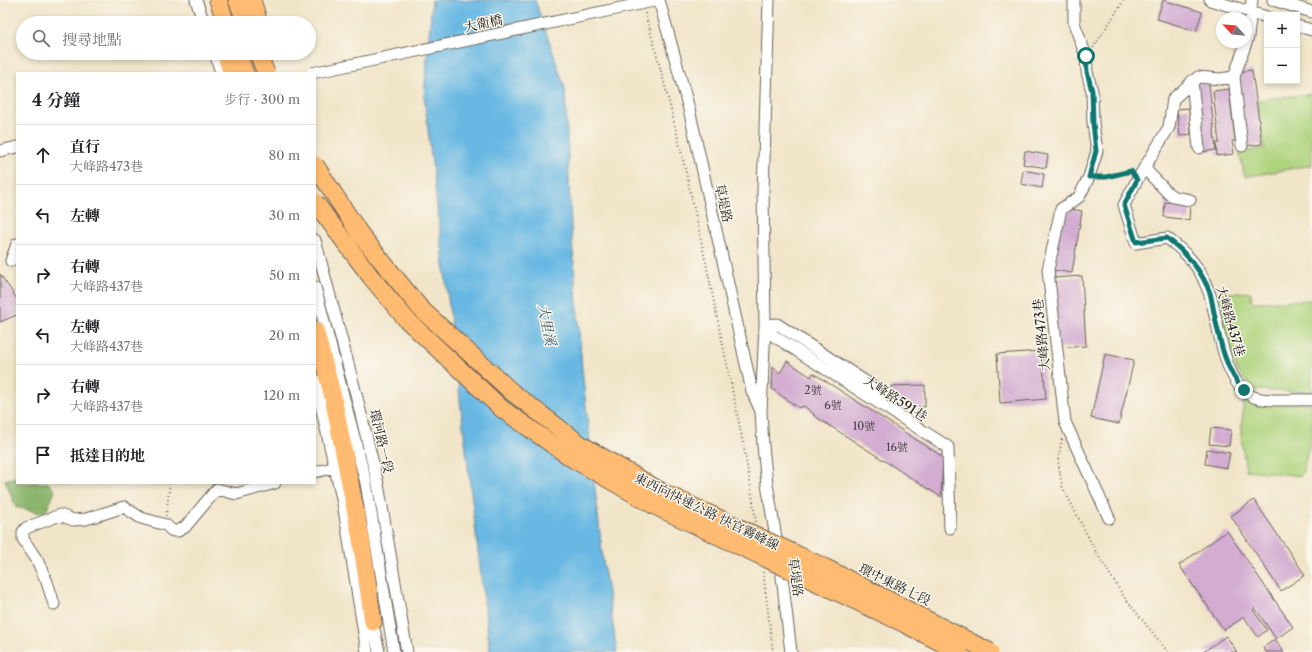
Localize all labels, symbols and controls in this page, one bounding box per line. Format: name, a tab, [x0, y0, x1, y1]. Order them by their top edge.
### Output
street label: 大衛橋	[462, 11, 504, 35]
north arrow	[1216, 12, 1252, 48]
map controls	[1264, 12, 1300, 84]
button: +	[1264, 12, 1300, 48]
search box	[16, 16, 316, 60]
icon: search	[30, 27, 52, 49]
text: 搜尋地點	[62, 30, 122, 49]
route start	[1077, 47, 1095, 65]
button: −	[1264, 48, 1300, 84]
text: 4 分鐘	[32, 90, 80, 110]
text: 步行 · 300 m	[224, 91, 300, 107]
text: 直行	[70, 137, 100, 156]
icon: ahead	[32, 144, 54, 166]
text: 80 m	[268, 147, 300, 163]
text: 大峰路473巷	[70, 158, 143, 174]
street label: 草堤路	[712, 182, 736, 224]
icon: left	[32, 204, 54, 226]
text: 左轉	[70, 206, 100, 225]
text: 30 m	[269, 207, 300, 223]
text: 右轉	[70, 257, 100, 276]
icon: right	[32, 264, 54, 286]
text: 50 m	[269, 267, 300, 283]
text: 大峰路437巷	[70, 278, 143, 294]
street label: 大峰路437巷	[1213, 284, 1249, 358]
street label: 大峰路473巷	[1029, 298, 1053, 372]
water label: 大里溪	[534, 303, 560, 349]
text: 左轉	[70, 317, 100, 336]
icon: left	[32, 324, 54, 346]
text: 20 m	[269, 327, 300, 343]
text: 大峰路437巷	[70, 338, 143, 354]
street label: 大峰路591巷	[861, 372, 931, 424]
text: 右轉	[70, 377, 100, 396]
route end	[1235, 381, 1253, 399]
house number: 2號	[804, 383, 822, 397]
icon: right	[32, 384, 54, 406]
text: 120 m	[263, 387, 300, 403]
text: 大峰路437巷	[70, 398, 143, 414]
house number: 6號	[824, 398, 842, 412]
street label: 環河路一段	[367, 408, 397, 474]
house number: 10號	[853, 419, 875, 433]
house number: 16號	[886, 440, 908, 454]
icon: arrive	[32, 444, 54, 466]
text: 抵達目的地	[70, 446, 145, 465]
street label: 東西向快速公路 快官霧峰線	[632, 469, 782, 553]
street label: 草堤路	[785, 557, 807, 597]
street label: 環中東路七段	[856, 560, 934, 608]

